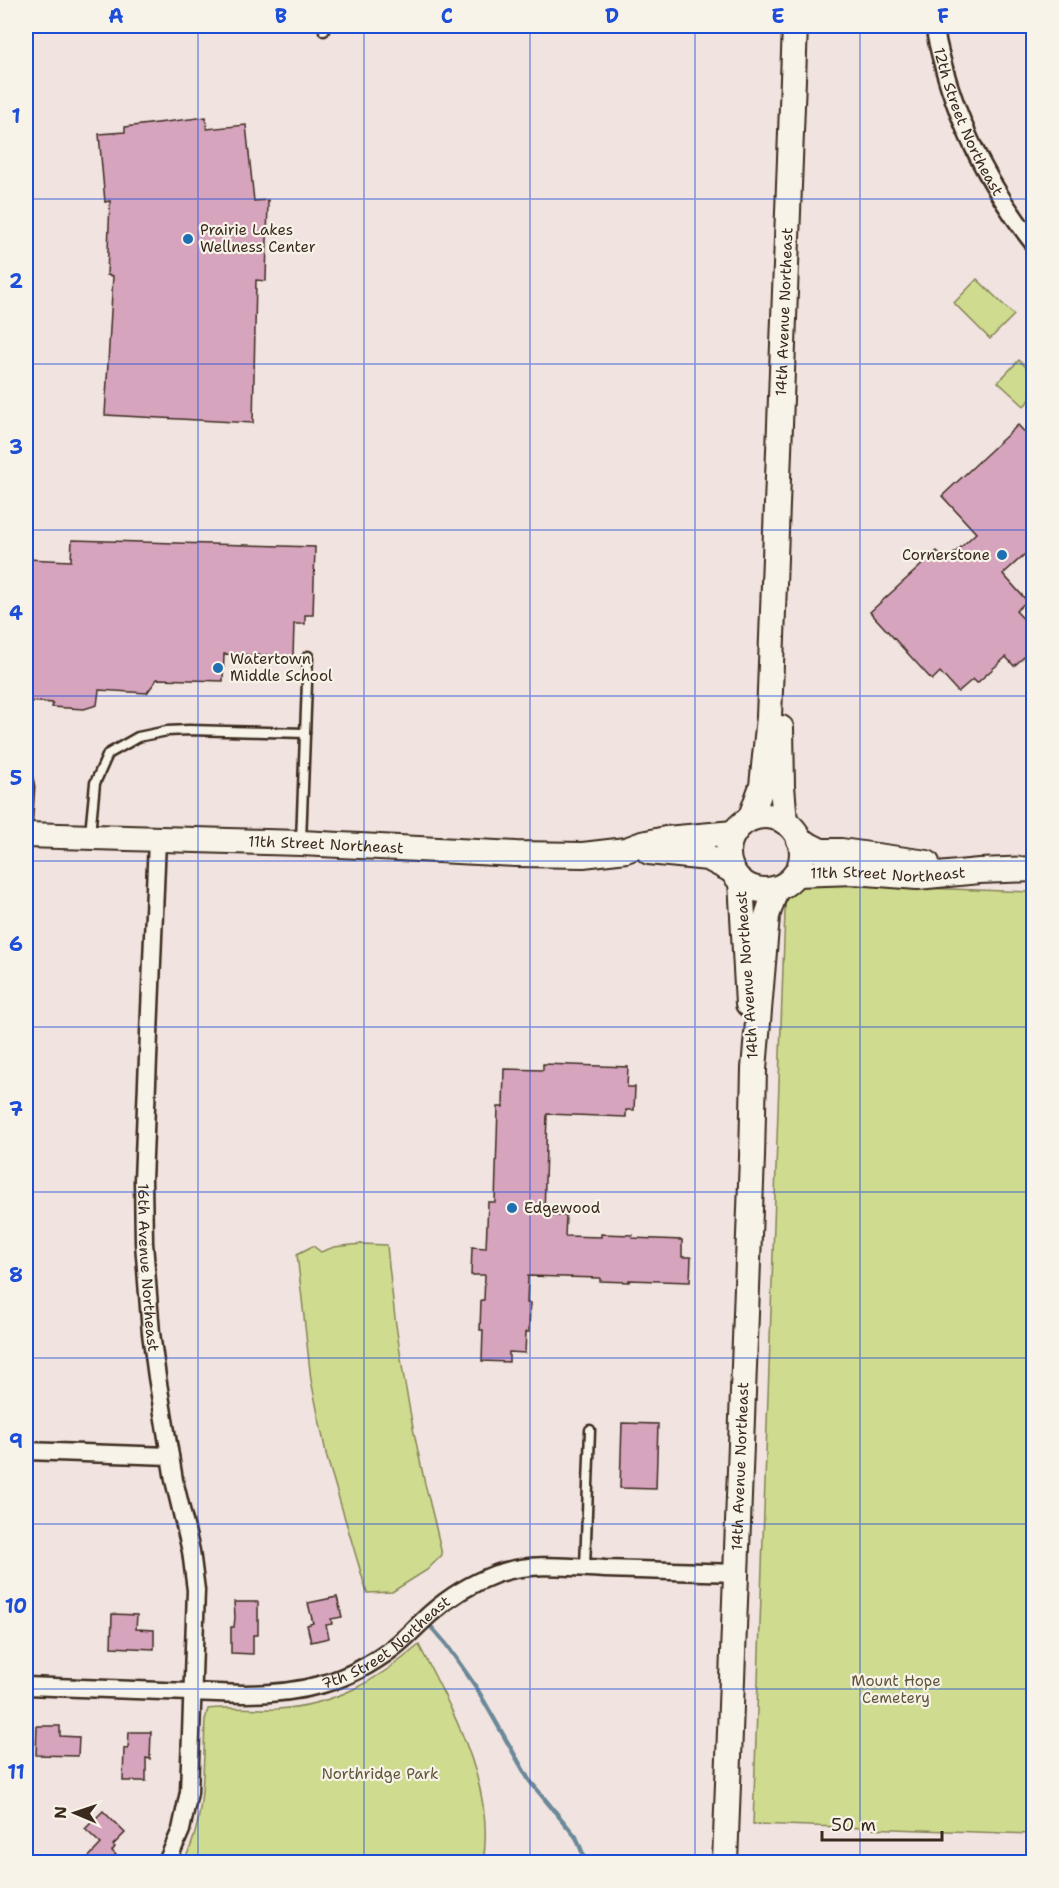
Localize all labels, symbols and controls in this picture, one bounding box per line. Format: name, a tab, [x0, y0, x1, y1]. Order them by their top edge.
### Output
text: A	[108, 3, 124, 29]
text: B	[275, 3, 287, 29]
text: C	[441, 3, 453, 29]
text: D	[605, 3, 619, 29]
text: E	[771, 3, 785, 29]
text: F	[937, 3, 949, 29]
street label: 12th Street Northeast	[929, 45, 1008, 200]
text: 1	[11, 103, 21, 129]
place label: Prairie Lakes Wellness Center	[200, 220, 316, 257]
street label: 14th Avenue Northeast	[771, 227, 797, 396]
marker: Prairie Lakes Wellness Center	[181, 232, 195, 246]
text: 2	[9, 268, 23, 294]
text: 3	[9, 434, 23, 460]
place label: Cornerstone	[902, 545, 990, 565]
marker: Cornerstone	[995, 548, 1009, 562]
text: 4	[9, 600, 23, 626]
place label: Watertown Middle School	[230, 649, 333, 686]
marker: Watertown Middle School	[211, 661, 225, 675]
text: 5	[10, 765, 22, 791]
street label: 11th Street Northeast	[248, 831, 404, 858]
street label: 11th Street Northeast	[810, 862, 966, 887]
street label: 14th Avenue Northeast	[731, 890, 763, 1060]
text: 6	[9, 931, 23, 957]
text: 7	[9, 1096, 23, 1122]
street label: 16th Avenue Northeast	[133, 1183, 163, 1353]
place label: Edgewood	[524, 1198, 601, 1218]
marker: Edgewood	[505, 1201, 519, 1215]
text: 8	[9, 1262, 23, 1288]
street label: 14th Avenue Northeast	[727, 1382, 753, 1551]
text: 9	[9, 1428, 23, 1454]
street label: 7th Street Northeast	[319, 1591, 454, 1694]
text: 10	[5, 1593, 27, 1619]
park label: Mount Hope Cemetery	[851, 1671, 941, 1708]
text: 11	[7, 1759, 25, 1785]
park label: Northridge Park	[321, 1764, 439, 1784]
north arrow	[45, 1783, 105, 1843]
scale bar	[822, 1804, 942, 1842]
text: N	[50, 1806, 71, 1819]
text: 50 m	[831, 1813, 876, 1837]

